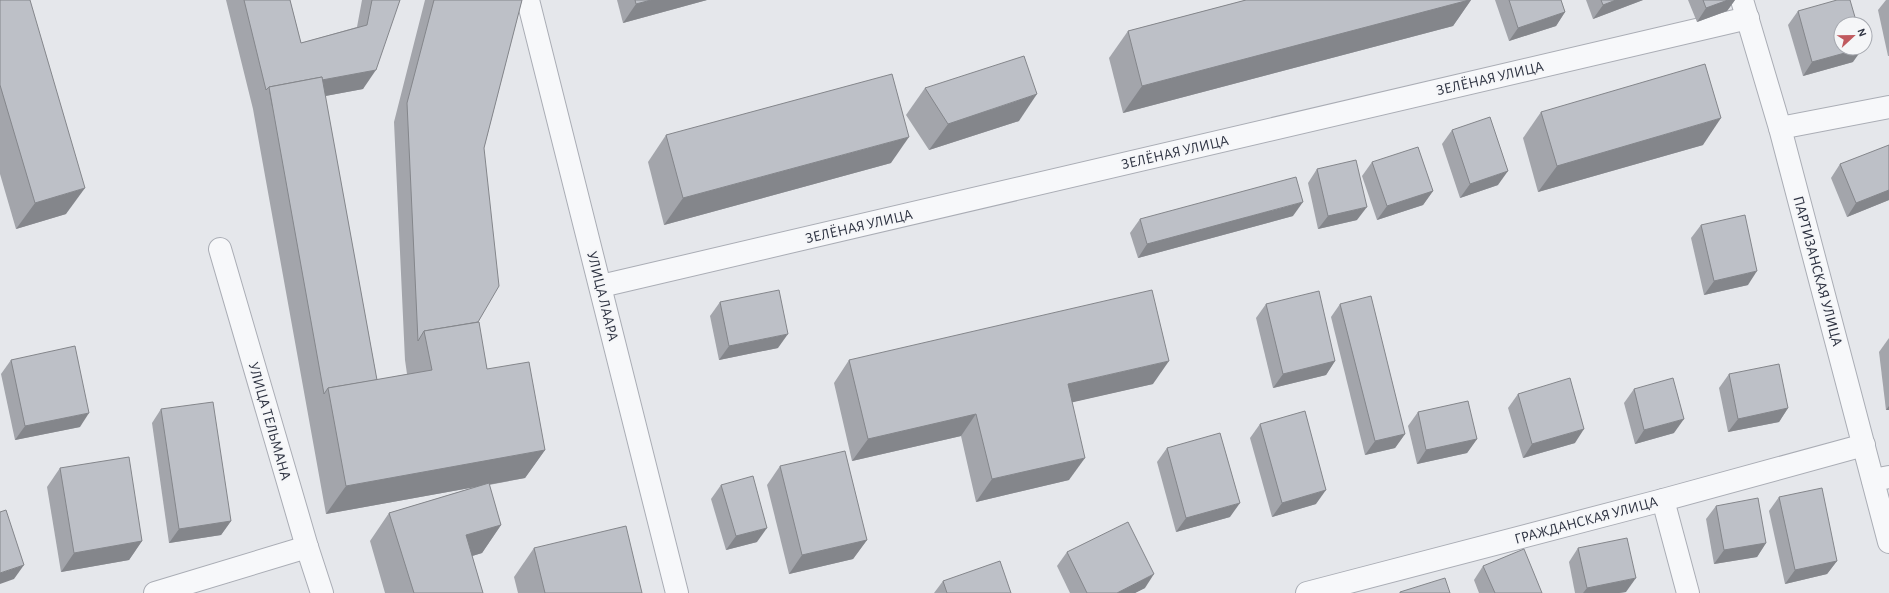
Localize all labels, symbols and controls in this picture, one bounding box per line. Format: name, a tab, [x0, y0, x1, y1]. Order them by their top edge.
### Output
north arrow	[1833, 16, 1873, 56]
text: N	[1855, 27, 1868, 38]
street label: ЗЕЛЁНАЯ УЛИЦА	[1435, 58, 1545, 98]
street label: ЗЕЛЁНАЯ УЛИЦА	[1120, 132, 1230, 172]
street label: ПАРТИЗАНСКАЯ УЛИЦА	[1790, 194, 1845, 348]
street label: ЗЕЛЁНАЯ УЛИЦА	[804, 206, 914, 246]
street label: УЛИЦА ЛААРА	[584, 250, 621, 343]
street label: УЛИЦА ТЕЛЬМАНА	[246, 361, 294, 482]
street label: ГРАЖДАНСКАЯ УЛИЦА	[1513, 494, 1659, 547]

